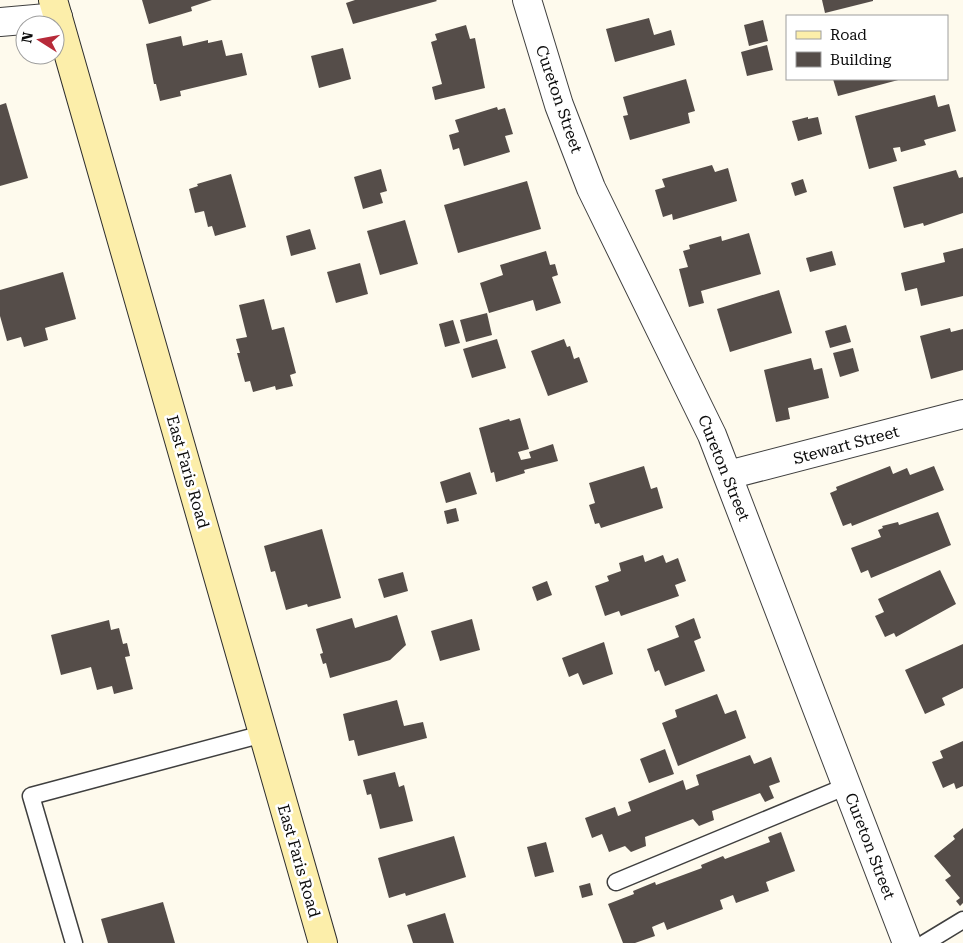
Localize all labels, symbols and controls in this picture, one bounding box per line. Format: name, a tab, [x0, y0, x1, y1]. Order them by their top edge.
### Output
north arrow	[15, 15, 65, 65]
legend	[786, 15, 948, 80]
text: Road	[830, 26, 867, 44]
text: N	[18, 30, 36, 44]
street label: Cureton Street	[532, 43, 586, 155]
text: Building	[830, 51, 892, 69]
street label: Cureton Street	[694, 412, 754, 524]
street label: East Faris Road	[163, 413, 213, 531]
street label: Stewart Street	[791, 422, 901, 468]
street label: Cureton Street	[841, 790, 899, 902]
street label: East Faris Road	[274, 802, 324, 920]

